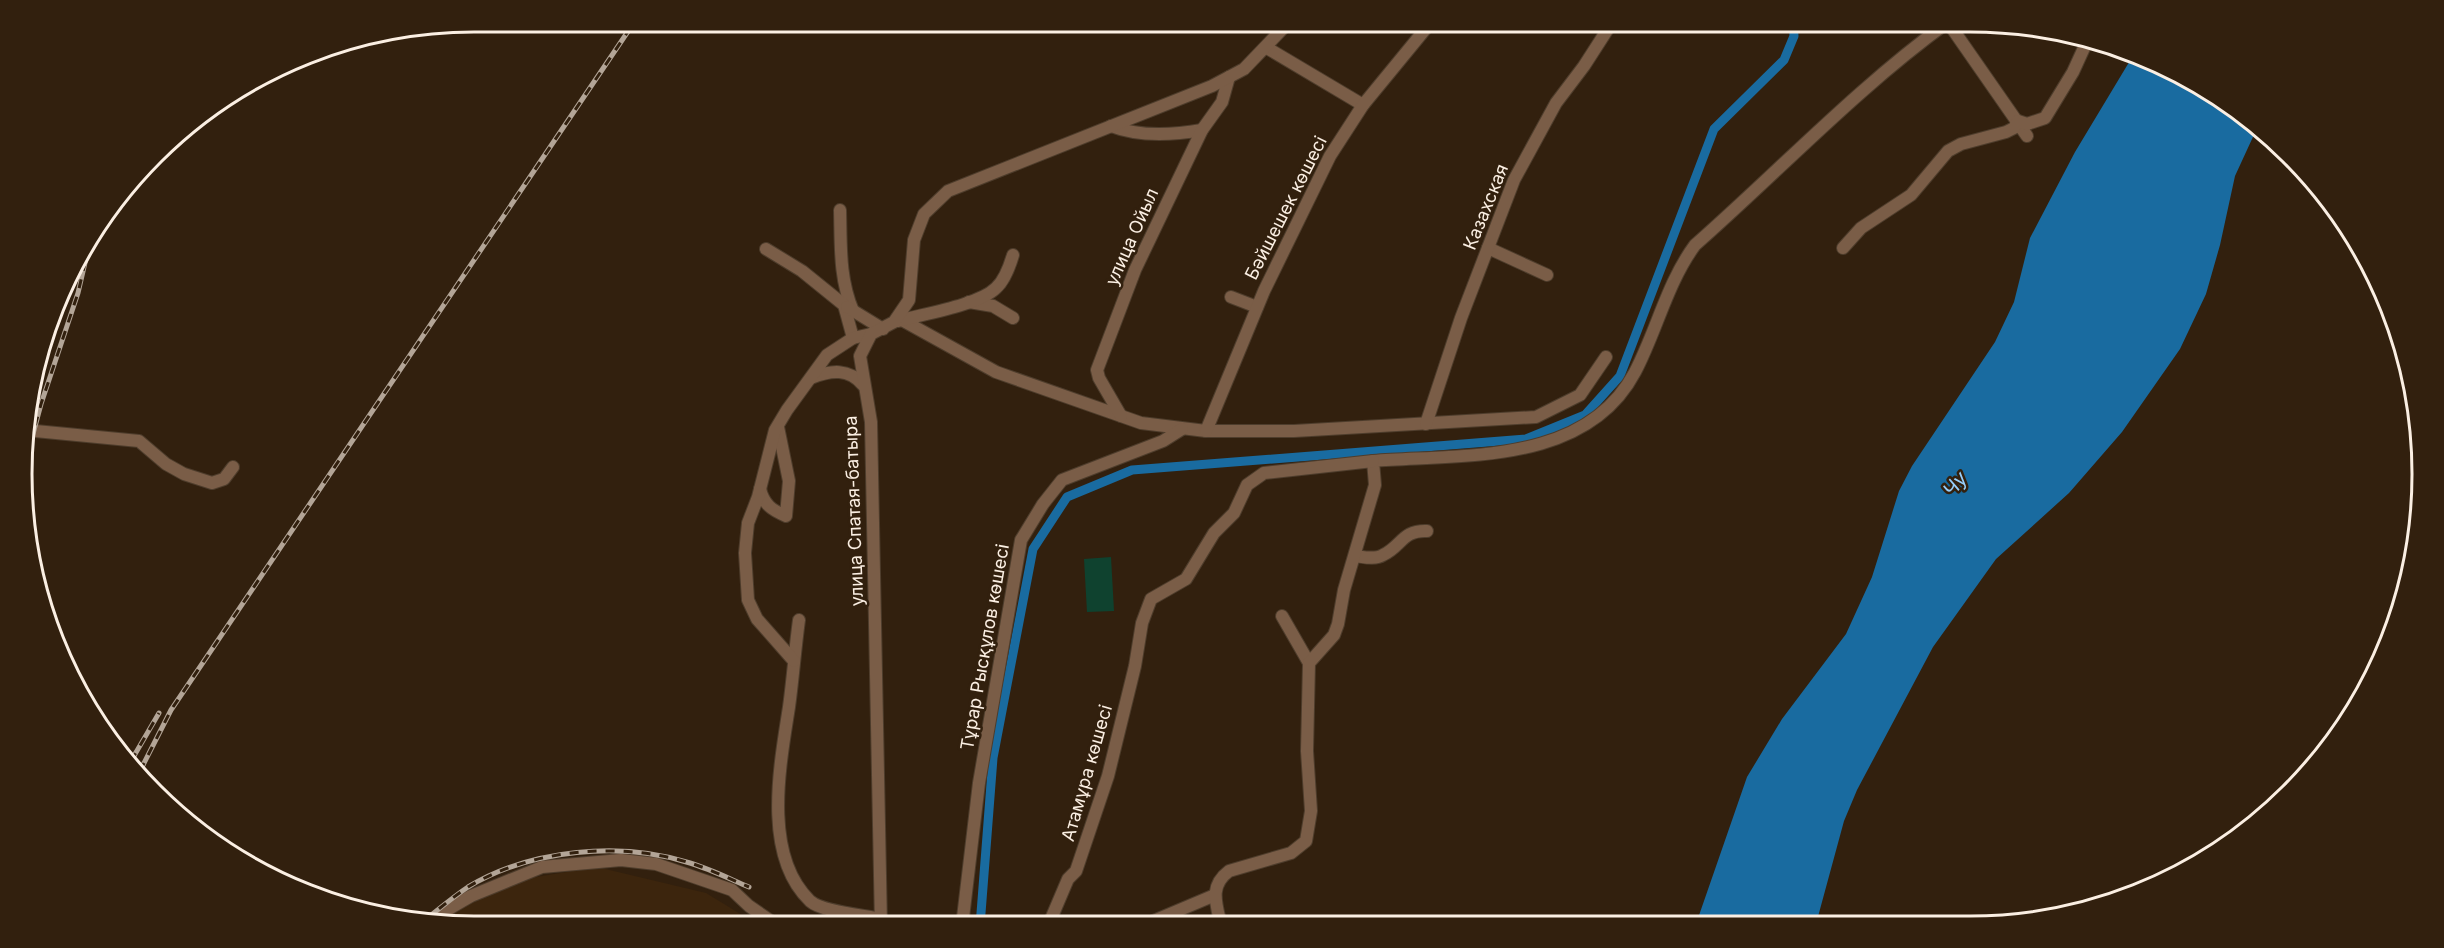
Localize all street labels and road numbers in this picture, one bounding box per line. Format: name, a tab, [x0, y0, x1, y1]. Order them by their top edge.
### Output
street label: Бәйшешек көшесі	[1240, 132, 1331, 283]
street label: Казахская	[1459, 161, 1512, 253]
street label: улица Ойыл	[1101, 185, 1162, 289]
street label: улица Спатая-батыра	[840, 415, 867, 607]
street label: Тұрар Рысқұлов көшесі	[956, 542, 1013, 752]
street label: Атамұра көшесі	[1057, 702, 1116, 844]

